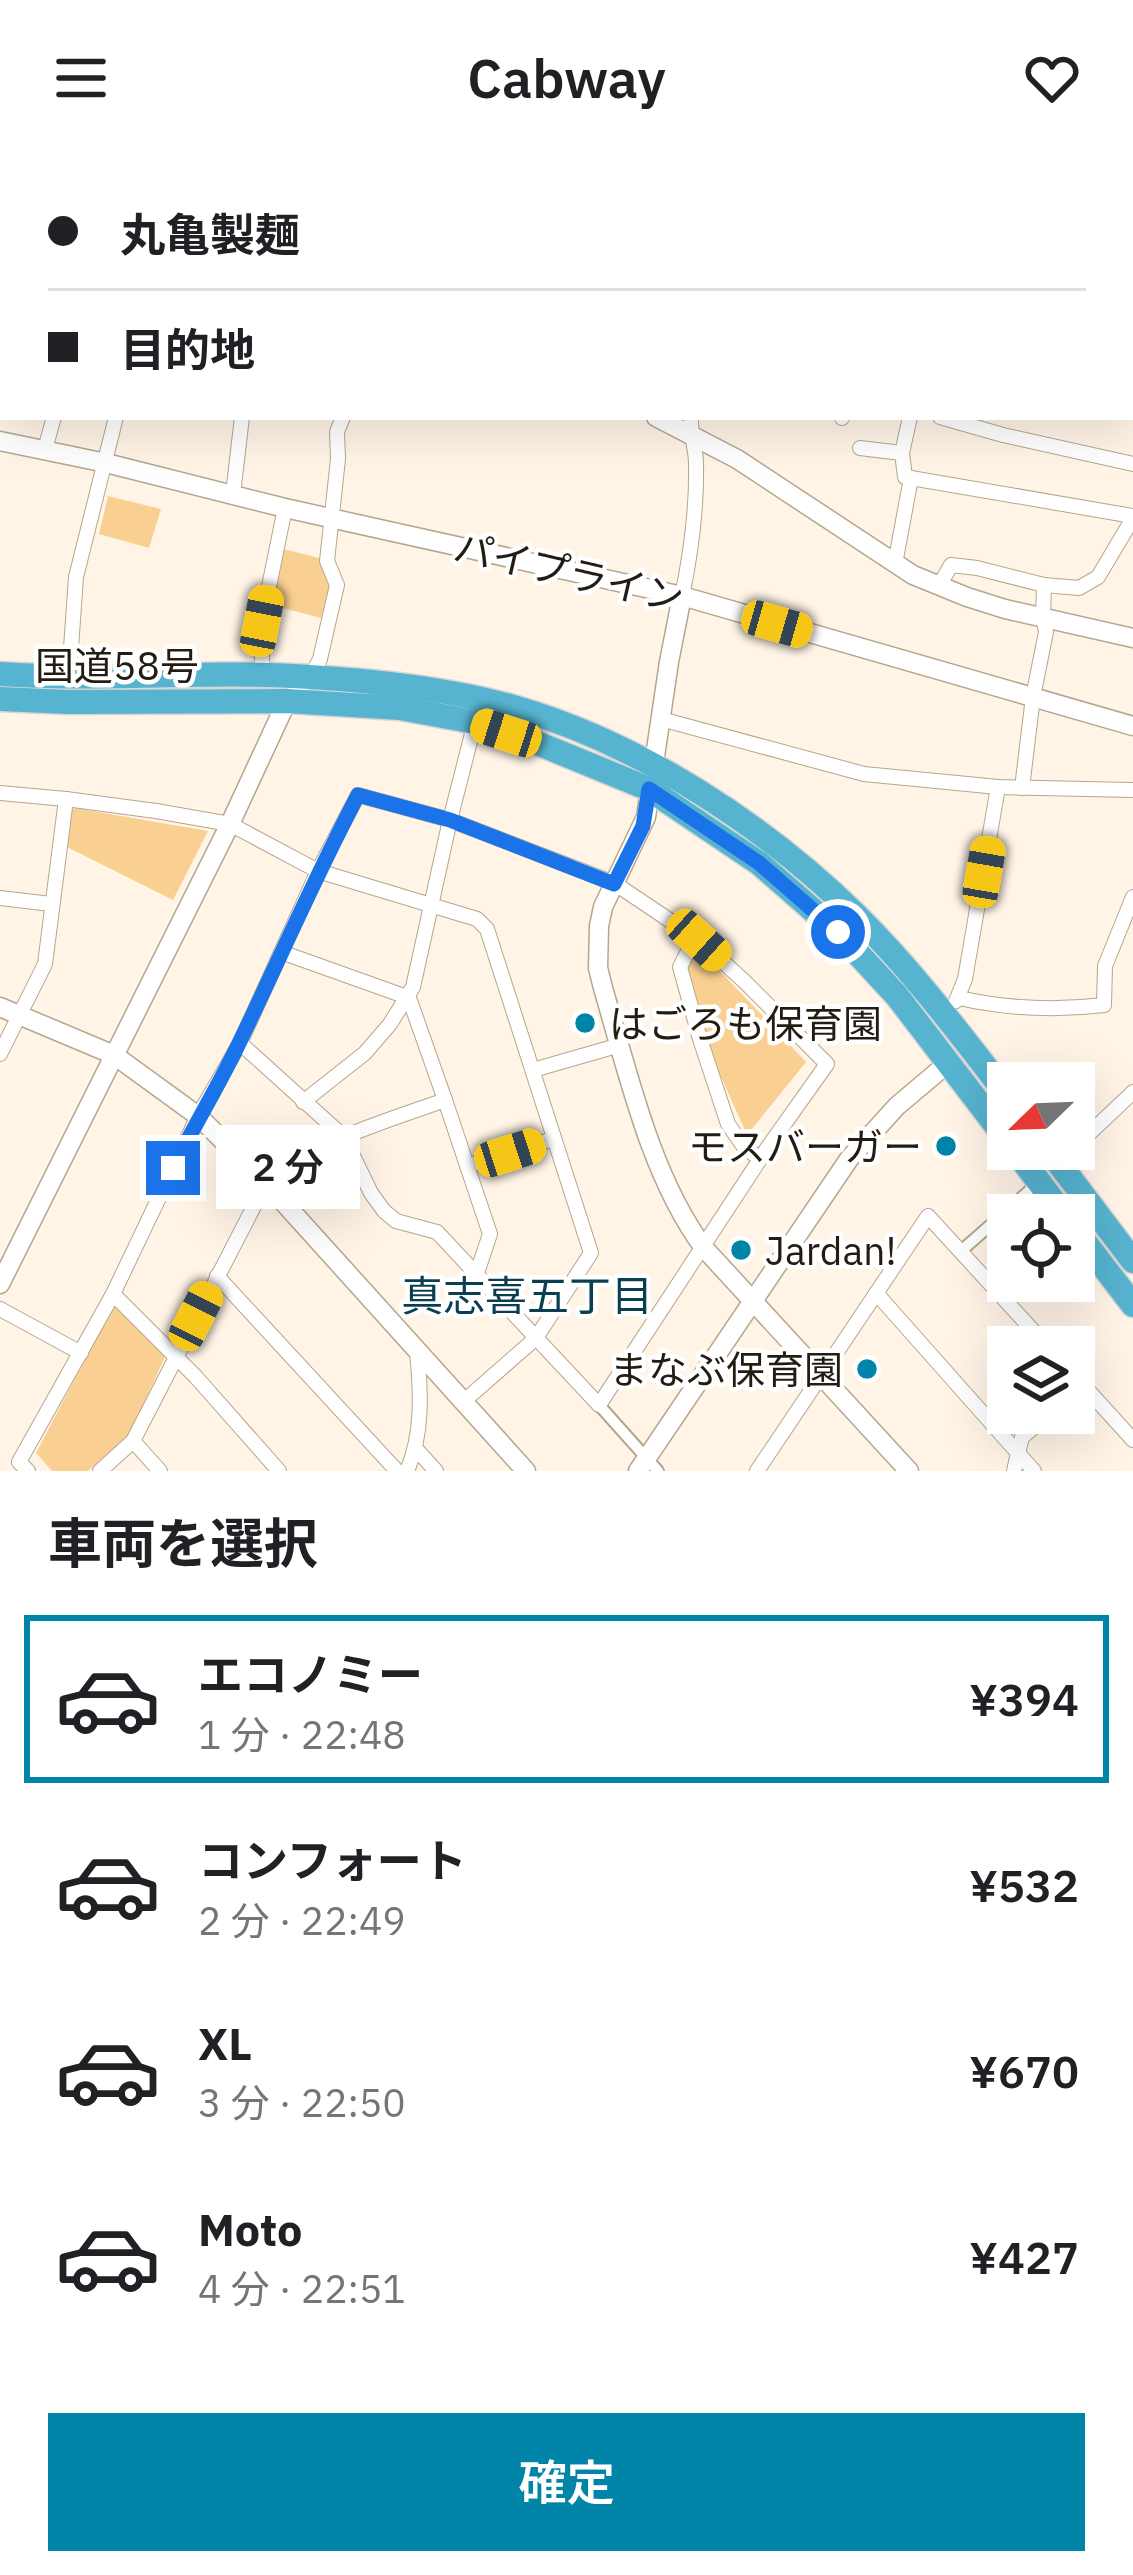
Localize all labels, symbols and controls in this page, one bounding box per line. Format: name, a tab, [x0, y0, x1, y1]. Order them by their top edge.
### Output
text: Cabway	[467, 43, 666, 113]
icon: menu	[48, 45, 114, 111]
icon: heart	[1019, 45, 1085, 111]
text: 丸亀製麺	[120, 205, 300, 263]
text: 目的地	[120, 320, 255, 378]
street label: パイプライン	[449, 521, 689, 623]
car	[237, 582, 287, 660]
car	[737, 597, 817, 651]
street label: 国道58号	[35, 640, 199, 691]
car	[466, 705, 546, 761]
car	[960, 833, 1008, 911]
car	[660, 903, 738, 977]
route start	[811, 905, 865, 959]
place label: はごろも保育園	[609, 998, 882, 1049]
marker: はごろも保育園	[572, 1010, 598, 1036]
north arrow	[987, 1062, 1095, 1170]
map controls	[987, 1062, 1095, 1434]
place label: モスバーガー	[688, 1121, 922, 1172]
car	[470, 1125, 550, 1181]
callout: 2 分	[215, 1126, 359, 1210]
marker: モスバーガー	[933, 1133, 959, 1159]
route end	[146, 1141, 200, 1195]
text: 2 分	[252, 1141, 324, 1192]
button: locate	[987, 1194, 1095, 1302]
place label: Jardan!	[765, 1225, 896, 1276]
marker: Jardan!	[728, 1237, 754, 1263]
district label: 真志喜五丁目	[401, 1268, 653, 1323]
car	[164, 1276, 228, 1356]
button: layers	[987, 1326, 1095, 1434]
place label: まなぶ保育園	[609, 1344, 843, 1395]
marker: まなぶ保育園	[854, 1356, 880, 1382]
text: 車両を選択	[48, 1508, 318, 1578]
icon: car	[54, 1645, 162, 1753]
text: エコノミー	[198, 1645, 423, 1703]
text: ¥394	[969, 1670, 1079, 1728]
text: 1 分 · 22:48	[198, 1709, 406, 1760]
icon: car	[54, 1831, 162, 1939]
text: コンフォート	[198, 1831, 467, 1889]
text: ¥532	[969, 1856, 1079, 1914]
text: 2 分 · 22:49	[198, 1895, 406, 1946]
text: XL	[198, 2014, 252, 2072]
icon: car	[54, 2017, 162, 2125]
text: ¥670	[969, 2042, 1079, 2100]
text: 3 分 · 22:50	[198, 2077, 406, 2128]
text: Moto	[198, 2200, 302, 2258]
icon: car	[54, 2203, 162, 2311]
text: ¥427	[969, 2228, 1079, 2286]
text: 4 分 · 22:51	[198, 2263, 406, 2314]
button: 確定	[48, 2413, 1085, 2551]

